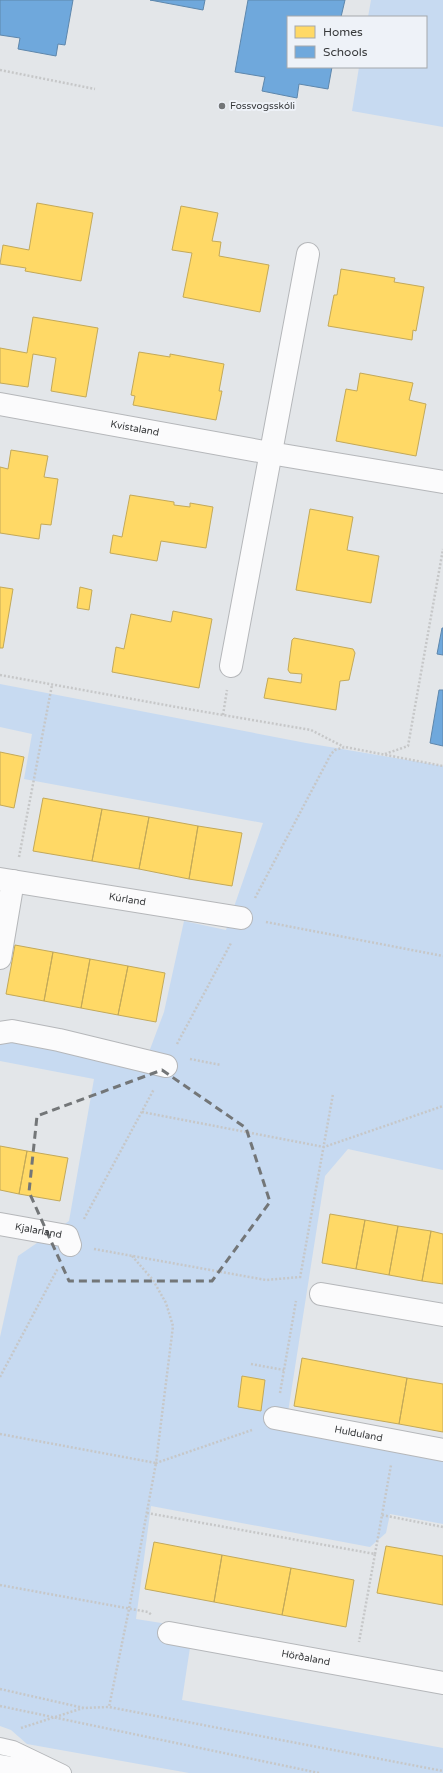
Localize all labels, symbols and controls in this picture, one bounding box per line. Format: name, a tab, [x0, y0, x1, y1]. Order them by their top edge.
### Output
legend	[287, 16, 427, 68]
text: Homes	[323, 25, 363, 39]
text: Schools	[323, 45, 368, 59]
place label: Fossvogsskóli	[230, 100, 295, 112]
marker: Fossvogsskóli	[217, 101, 227, 111]
street label: Kvistaland	[109, 418, 160, 439]
street label: Kúrland	[108, 891, 147, 908]
street label: Kjalarland	[14, 1221, 63, 1241]
street label: Hulduland	[333, 1423, 384, 1444]
street label: Hörðaland	[280, 1648, 331, 1668]

